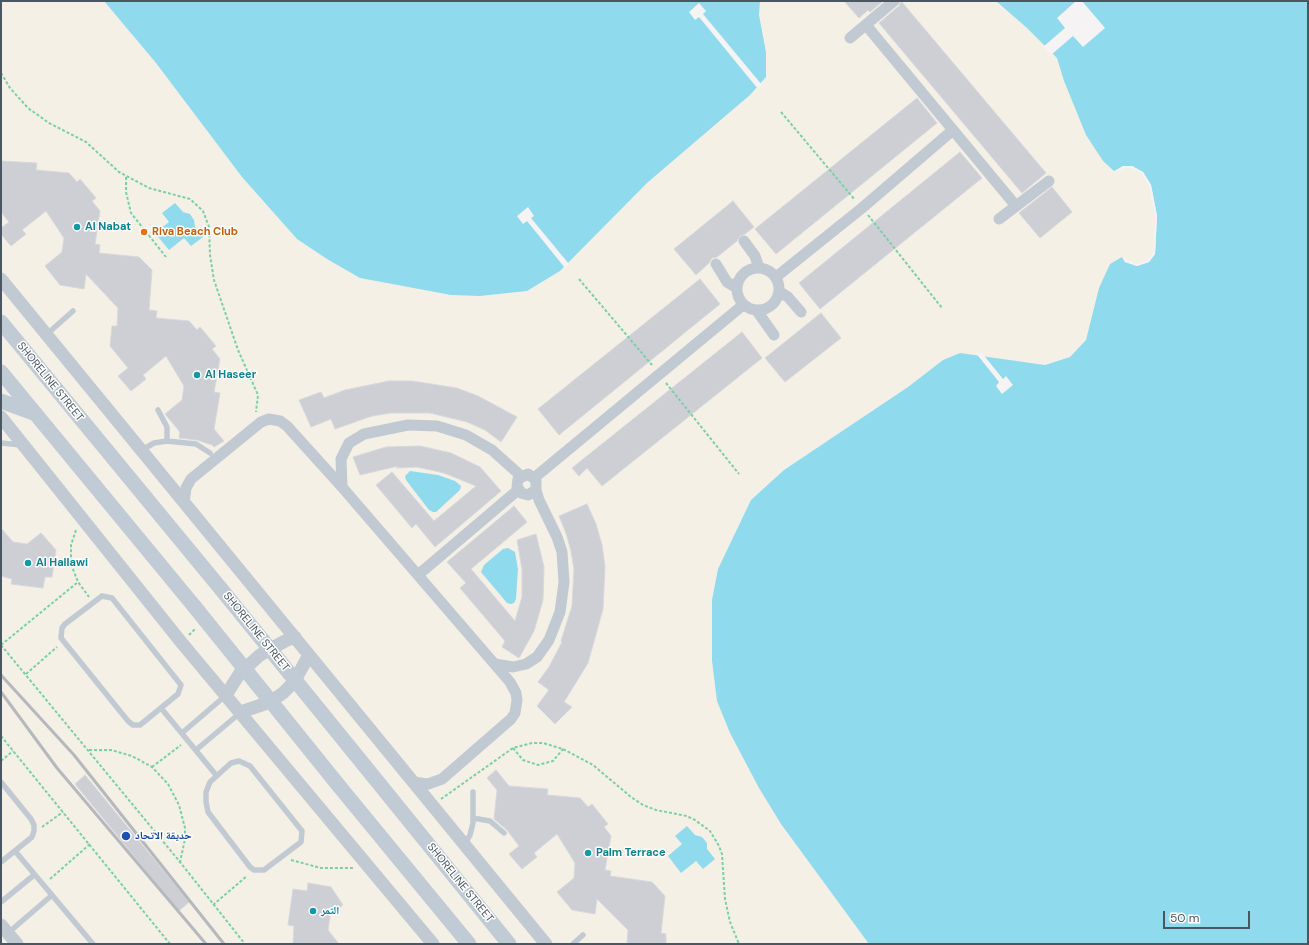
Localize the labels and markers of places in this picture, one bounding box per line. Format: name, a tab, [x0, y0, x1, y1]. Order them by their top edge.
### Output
place label: Al Nabat	[85, 220, 131, 234]
marker: Al Nabat	[72, 222, 82, 232]
place label: Riva Beach Club	[152, 225, 238, 239]
marker: Riva Beach Club	[139, 227, 149, 237]
place label: Al Haseer	[205, 368, 256, 382]
marker: Al Haseer	[192, 370, 202, 380]
place label: Al Hallawi	[36, 556, 88, 570]
marker: Al Hallawi	[23, 558, 33, 568]
place label: حديقة الاتحاد	[135, 829, 192, 843]
marker: حديقة الاتحاد	[120, 830, 132, 842]
place label: Palm Terrace	[596, 846, 666, 860]
marker: Palm Terrace	[583, 848, 593, 858]
place label: التمر	[321, 904, 339, 918]
marker: التمر	[308, 906, 318, 916]

